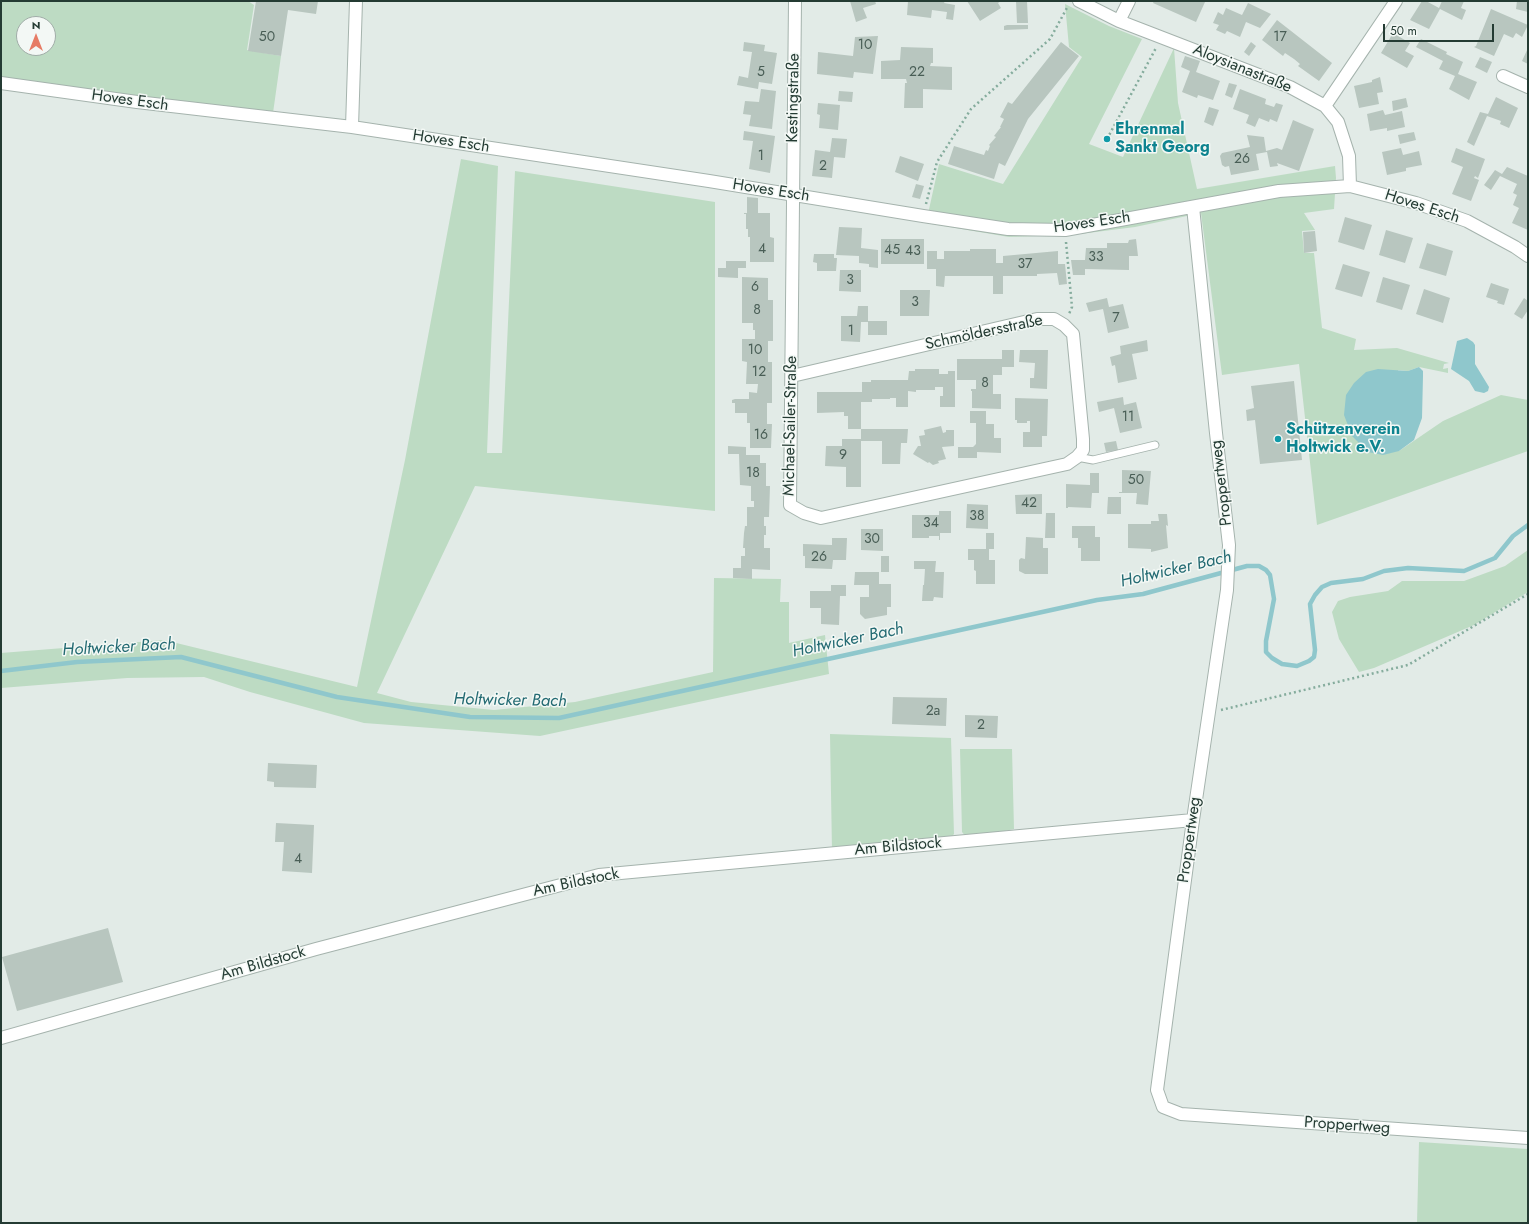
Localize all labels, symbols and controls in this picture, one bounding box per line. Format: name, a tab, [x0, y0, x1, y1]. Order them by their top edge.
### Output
north arrow	[16, 16, 56, 56]
scale bar	[1385, 16, 1496, 42]
text: N	[32, 17, 40, 33]
text: 50 m	[1390, 22, 1417, 40]
house number: 50	[259, 30, 275, 46]
house number: 17	[1273, 30, 1287, 46]
house number: 10	[858, 38, 872, 54]
street label: Aloysianastraße	[1190, 40, 1294, 98]
street label: Kestingstraße	[784, 53, 804, 143]
house number: 5	[757, 65, 765, 81]
house number: 22	[909, 65, 925, 81]
street label: Hoves Esch	[90, 86, 170, 116]
place label: Ehrenmal Sankt Georg	[1115, 120, 1210, 158]
street label: Hoves Esch	[411, 126, 491, 158]
marker: Ehrenmal Sankt Georg	[1102, 134, 1112, 144]
house number: 1	[758, 149, 764, 165]
house number: 26	[1234, 152, 1250, 168]
house number: 2	[819, 159, 827, 175]
street label: Hoves Esch	[731, 175, 811, 207]
street label: Hoves Esch	[1382, 186, 1462, 228]
street label: Hoves Esch	[1052, 208, 1132, 238]
house number: 4	[758, 242, 766, 258]
house number: 45	[884, 243, 900, 259]
house number: 43	[905, 244, 921, 260]
house number: 33	[1088, 250, 1104, 266]
house number: 37	[1018, 257, 1032, 273]
house number: 3	[846, 273, 854, 289]
house number: 6	[751, 280, 759, 296]
house number: 3	[911, 295, 919, 311]
house number: 8	[753, 303, 761, 319]
street label: Schmöldersstraße	[923, 311, 1045, 355]
house number: 7	[1112, 311, 1120, 327]
house number: 1	[848, 324, 854, 340]
house number: 10	[748, 343, 762, 359]
street label: Michael-Sailer-Straße	[780, 356, 802, 496]
house number: 12	[752, 365, 766, 381]
house number: 8	[981, 376, 989, 392]
house number: 11	[1122, 410, 1134, 426]
place label: Schützenverein Holtwick e.V.	[1286, 420, 1400, 458]
house number: 16	[754, 428, 768, 444]
marker: Schützenverein Holtwick e.V.	[1273, 434, 1283, 444]
street label: Proppertweg	[1207, 439, 1237, 527]
house number: 9	[839, 448, 847, 464]
house number: 18	[746, 466, 760, 482]
house number: 50	[1128, 473, 1144, 489]
house number: 42	[1021, 496, 1037, 512]
house number: 38	[969, 509, 985, 525]
house number: 34	[923, 516, 939, 532]
house number: 30	[864, 532, 880, 548]
water label: Holtwicker Bach	[1118, 547, 1234, 593]
house number: 26	[811, 550, 827, 566]
water label: Holtwicker Bach	[790, 619, 906, 663]
water label: Holtwicker Bach	[62, 635, 176, 661]
water label: Holtwicker Bach	[453, 690, 567, 712]
house number: 2a	[926, 704, 940, 720]
house number: 2	[977, 718, 985, 734]
street label: Proppertweg	[1174, 796, 1206, 884]
street label: Am Bildstock	[854, 834, 942, 860]
house number: 4	[294, 852, 302, 868]
street label: Am Bildstock	[531, 865, 621, 901]
street label: Am Bildstock	[218, 943, 308, 985]
street label: Proppertweg	[1303, 1113, 1391, 1139]

